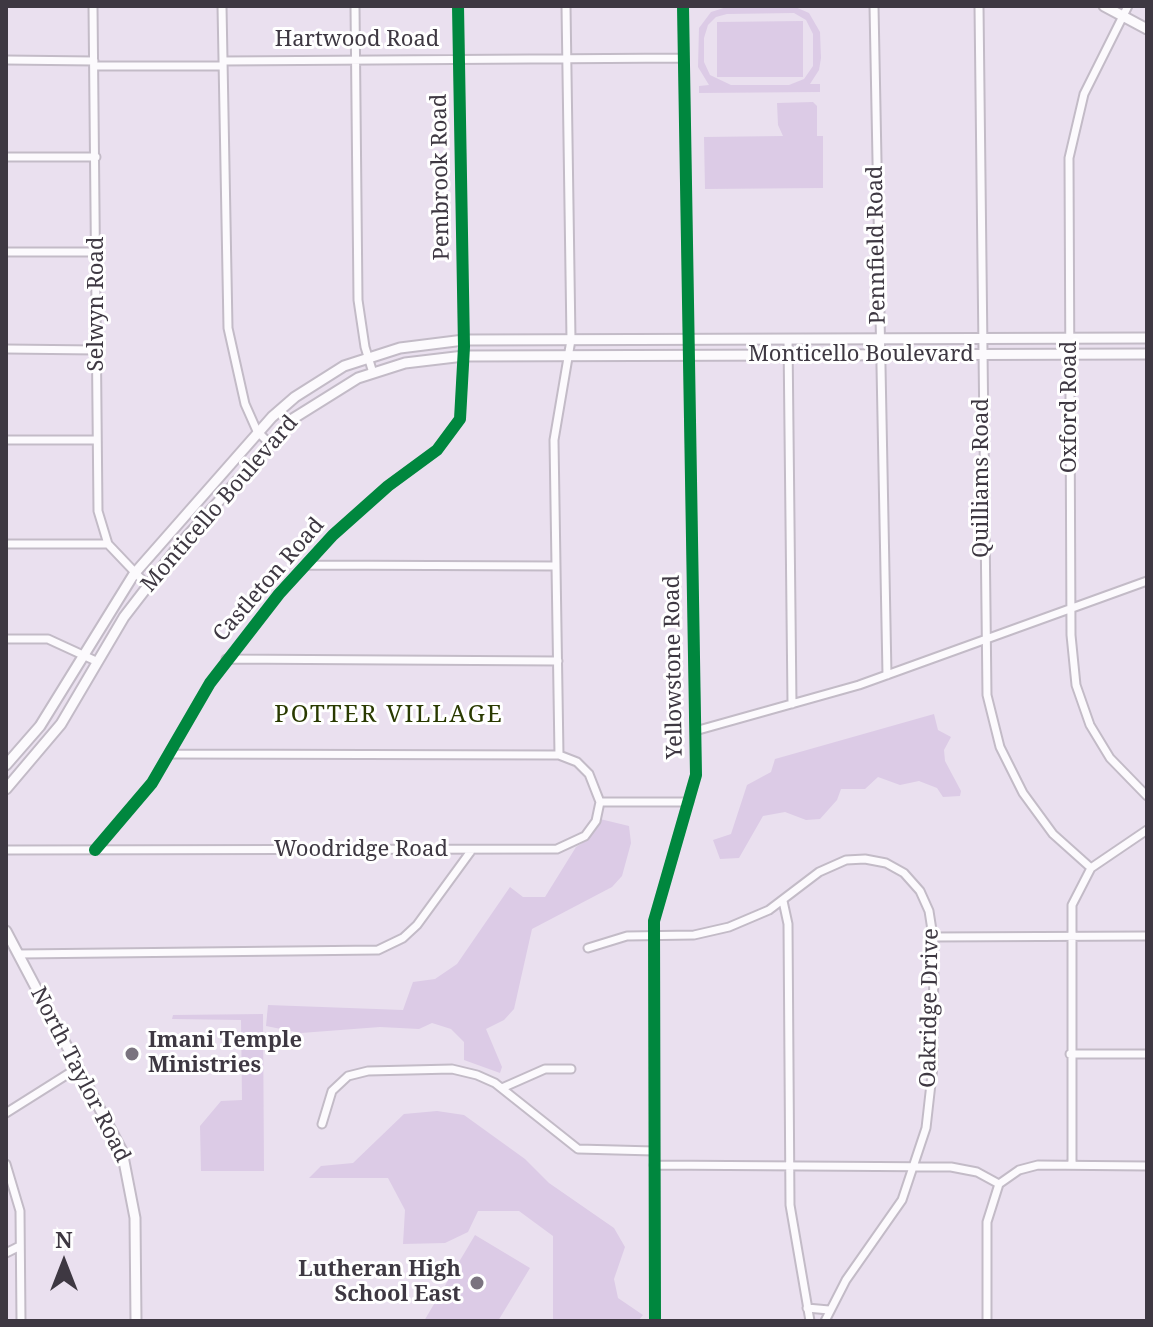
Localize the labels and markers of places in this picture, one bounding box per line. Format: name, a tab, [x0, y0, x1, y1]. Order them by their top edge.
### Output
place label: Imani Temple Ministries	[148, 1028, 302, 1080]
marker: Imani Temple Ministries	[123, 1045, 141, 1063]
place label: Lutheran High School East	[298, 1257, 461, 1308]
marker: Lutheran High School East	[468, 1274, 486, 1292]

